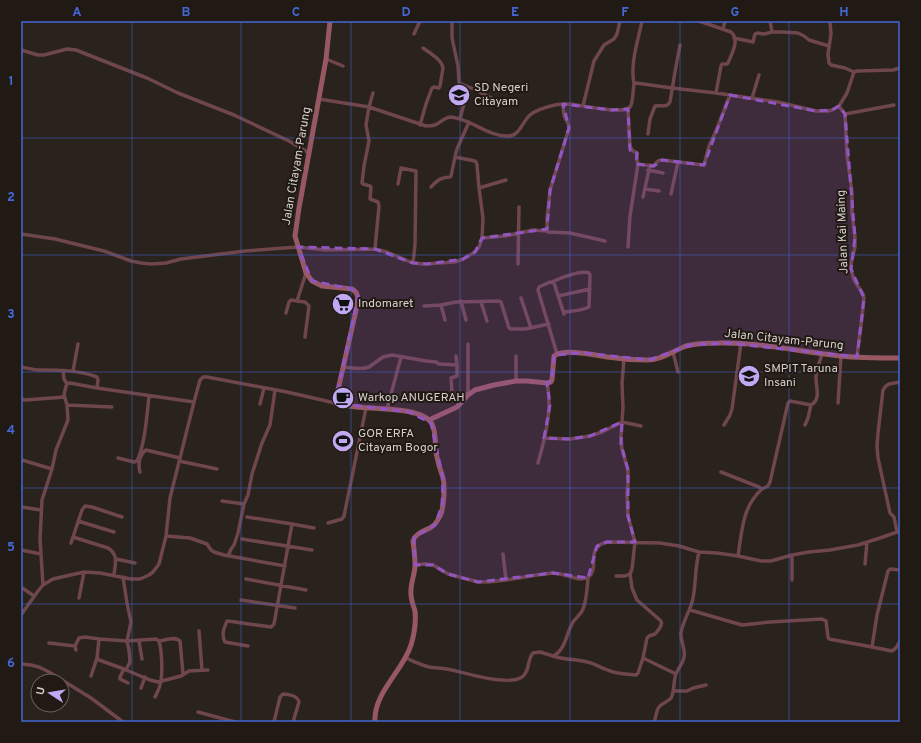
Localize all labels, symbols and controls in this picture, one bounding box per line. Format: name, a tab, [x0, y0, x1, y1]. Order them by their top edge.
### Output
text: A	[72, 5, 82, 21]
text: B	[182, 5, 191, 21]
text: C	[292, 5, 300, 21]
text: D	[401, 5, 411, 21]
text: E	[511, 5, 519, 21]
text: F	[621, 5, 629, 21]
text: G	[731, 5, 740, 21]
text: H	[839, 5, 849, 21]
text: 1	[8, 74, 14, 90]
place label: SD Negeri Citayam	[474, 80, 528, 110]
school or university icon: SD Negeri Citayam	[446, 82, 472, 108]
street label: Jalan Citayam-Parung	[279, 106, 315, 226]
text: 2	[7, 190, 15, 206]
street label: Jalan Kai Maing	[834, 190, 852, 274]
supermarket icon: Indomaret	[330, 291, 356, 317]
place label: Indomaret	[358, 296, 414, 312]
text: 3	[7, 307, 15, 323]
street label: Jalan Citayam-Parung	[724, 326, 844, 354]
place label: SMPIT Taruna Insani	[764, 361, 838, 391]
school or university icon: SMPIT Taruna Insani	[736, 363, 762, 389]
cafe icon: Warkop ANUGERAH	[330, 385, 356, 411]
place label: Warkop ANUGERAH	[358, 390, 465, 406]
text: 4	[7, 423, 15, 439]
place label: GOR ERFA Citayam Bogor	[358, 426, 438, 456]
sports icon: GOR ERFA Citayam Bogor	[330, 428, 356, 454]
text: 5	[7, 540, 15, 556]
text: 6	[7, 656, 15, 672]
north arrow	[30, 673, 70, 713]
text: U	[34, 686, 49, 696]

